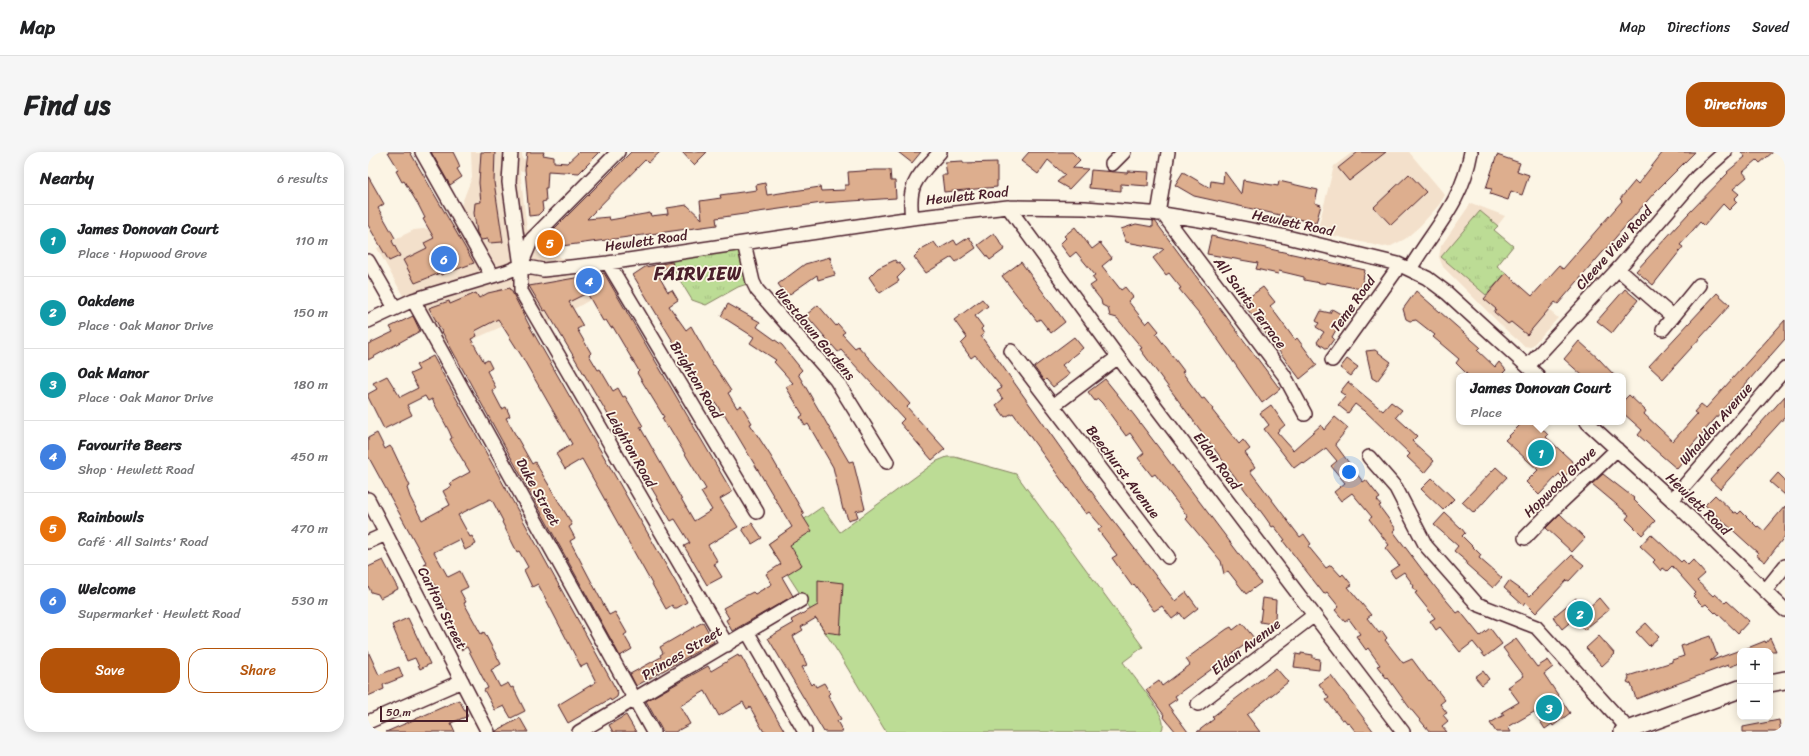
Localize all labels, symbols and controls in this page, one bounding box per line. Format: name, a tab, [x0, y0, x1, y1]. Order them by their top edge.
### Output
text: Map	[20, 11, 55, 44]
text: Map	[1619, 15, 1645, 40]
text: Directions	[1667, 15, 1730, 40]
text: Saved	[1752, 15, 1789, 40]
text: Find us	[24, 80, 111, 129]
button: Directions	[1686, 82, 1785, 127]
text: Nearby	[40, 163, 94, 193]
text: 6 results	[277, 167, 328, 190]
street label: Hewlett Road	[924, 179, 1011, 213]
street label: Cleeve View Road	[1569, 199, 1660, 296]
street label: Hewlett Road	[1250, 202, 1338, 244]
text: James Donovan Court	[78, 216, 219, 242]
street label: Hewlett Road	[603, 223, 690, 259]
pin: 5	[537, 228, 563, 258]
text: 1	[50, 229, 56, 252]
text: 110 m	[295, 229, 328, 252]
text: Place · Hopwood Grove	[78, 242, 207, 265]
pin: 6	[431, 244, 457, 274]
street label: All Saints Terrace	[1206, 251, 1293, 355]
district label: FAIRVIEW	[653, 258, 742, 290]
pin: 4	[576, 266, 602, 296]
street label: Teme Road	[1324, 269, 1383, 338]
street label: Westdown Gardens	[768, 282, 862, 386]
text: Oakdene	[78, 288, 134, 314]
text: 2	[49, 301, 57, 324]
text: 150 m	[293, 301, 328, 324]
text: Place · Oak Manor Drive	[78, 314, 213, 337]
street label: Brighton Road	[663, 336, 730, 425]
text: Oak Manor	[78, 360, 149, 386]
text: 3	[49, 373, 57, 396]
text: 180 m	[293, 373, 328, 396]
popup	[1456, 373, 1626, 425]
text: James Donovan Court	[1471, 375, 1611, 401]
street label: Whaddon Avenue	[1673, 377, 1759, 471]
text: Place · Oak Manor Drive	[78, 386, 213, 409]
text: Place	[1471, 401, 1502, 424]
street label: Leighton Road	[599, 406, 664, 494]
street label: Beechurst Avenue	[1079, 420, 1167, 524]
street label: Eldon Road	[1187, 427, 1248, 497]
text: Favourite Beers	[78, 432, 182, 458]
pin: 1	[1528, 438, 1554, 468]
street label: Hopwood Grove	[1517, 440, 1603, 524]
text: 4	[49, 445, 57, 468]
text: 450 m	[290, 445, 328, 468]
street label: Duke Street	[509, 453, 567, 531]
text: Shop · Hewlett Road	[78, 458, 194, 481]
your location	[1339, 462, 1359, 482]
street label: Hewlett Road	[1659, 466, 1738, 543]
text: Rainbowls	[78, 504, 144, 530]
text: 5	[49, 517, 57, 540]
text: 470 m	[291, 517, 328, 540]
text: Café · All Saints' Road	[78, 530, 208, 553]
street label: Carlton Street	[410, 562, 474, 654]
text: Welcome	[78, 576, 135, 602]
text: 6	[49, 589, 57, 612]
text: 530 m	[291, 589, 328, 612]
pin: 2	[1567, 599, 1593, 629]
text: Supermarket · Hewlett Road	[78, 602, 240, 625]
street label: Eldon Avenue	[1206, 612, 1286, 682]
street label: Princes Street	[637, 619, 727, 687]
button: Save	[40, 648, 180, 693]
button: Share	[188, 648, 328, 693]
map controls	[1737, 648, 1773, 720]
button: +	[1737, 648, 1773, 684]
button: −	[1737, 684, 1773, 720]
pin: 3	[1536, 693, 1562, 723]
text: 50 m	[386, 703, 411, 722]
scale bar	[380, 704, 468, 723]

